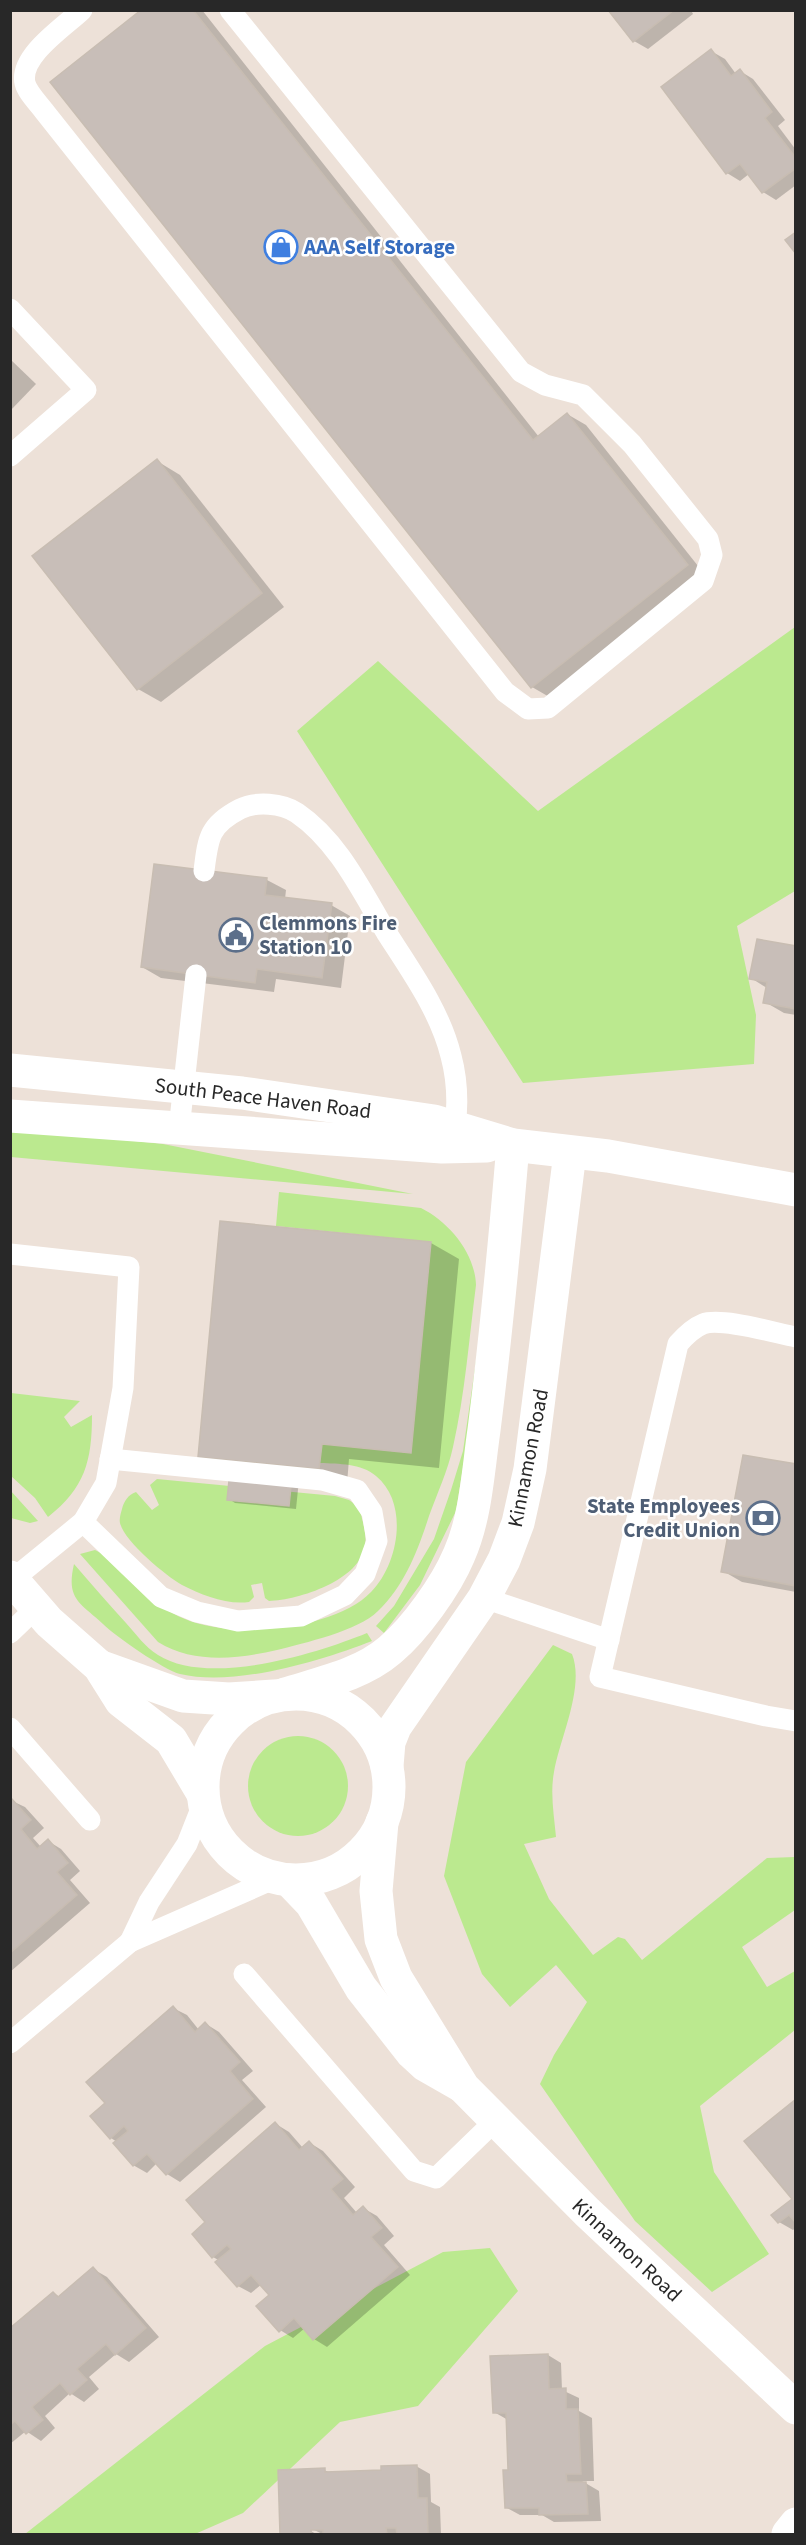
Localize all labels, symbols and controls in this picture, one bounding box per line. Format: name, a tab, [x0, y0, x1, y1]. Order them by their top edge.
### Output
shop icon: AAA Self Storage	[263, 229, 299, 265]
place label: AAA Self Storage	[303, 232, 455, 262]
place label: Clemmons Fire Station 10	[259, 908, 397, 962]
public building icon: Clemmons Fire Station 10	[218, 917, 254, 953]
street label: South Peace Haven Road	[153, 1070, 373, 1126]
street label: Kinnamon Road	[500, 1386, 556, 1530]
place label: State Employees Credit Union	[587, 1491, 740, 1545]
bank icon: State Employees Credit Union	[745, 1500, 781, 1536]
street label: Kinnamon Road	[565, 2191, 689, 2309]

